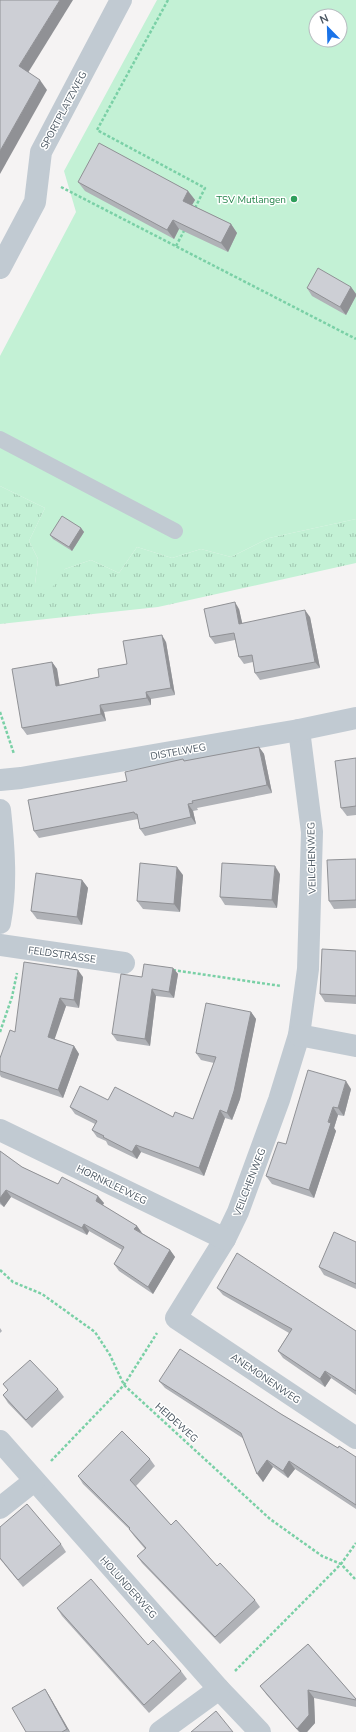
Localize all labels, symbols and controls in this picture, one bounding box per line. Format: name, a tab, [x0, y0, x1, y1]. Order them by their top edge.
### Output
north arrow	[308, 8, 348, 48]
text: N	[318, 11, 331, 28]
street label: SPORTPLATZWEG	[37, 69, 90, 152]
place label: TSV Mutlangen	[216, 193, 286, 207]
marker: TSV Mutlangen	[289, 194, 299, 204]
street label: DISTELWEG	[149, 740, 207, 764]
street label: VEILCHENWEG	[304, 822, 320, 895]
street label: FELDSTRASSE	[27, 943, 97, 967]
street label: VEILCHENWEG	[230, 1146, 269, 1219]
street label: HORNKLEEWEG	[74, 1162, 149, 1208]
street label: ANEMONENWEG	[228, 1350, 303, 1407]
street label: HEIDEWEG	[152, 1400, 201, 1446]
street label: HOLUNDERWEG	[97, 1554, 160, 1622]

